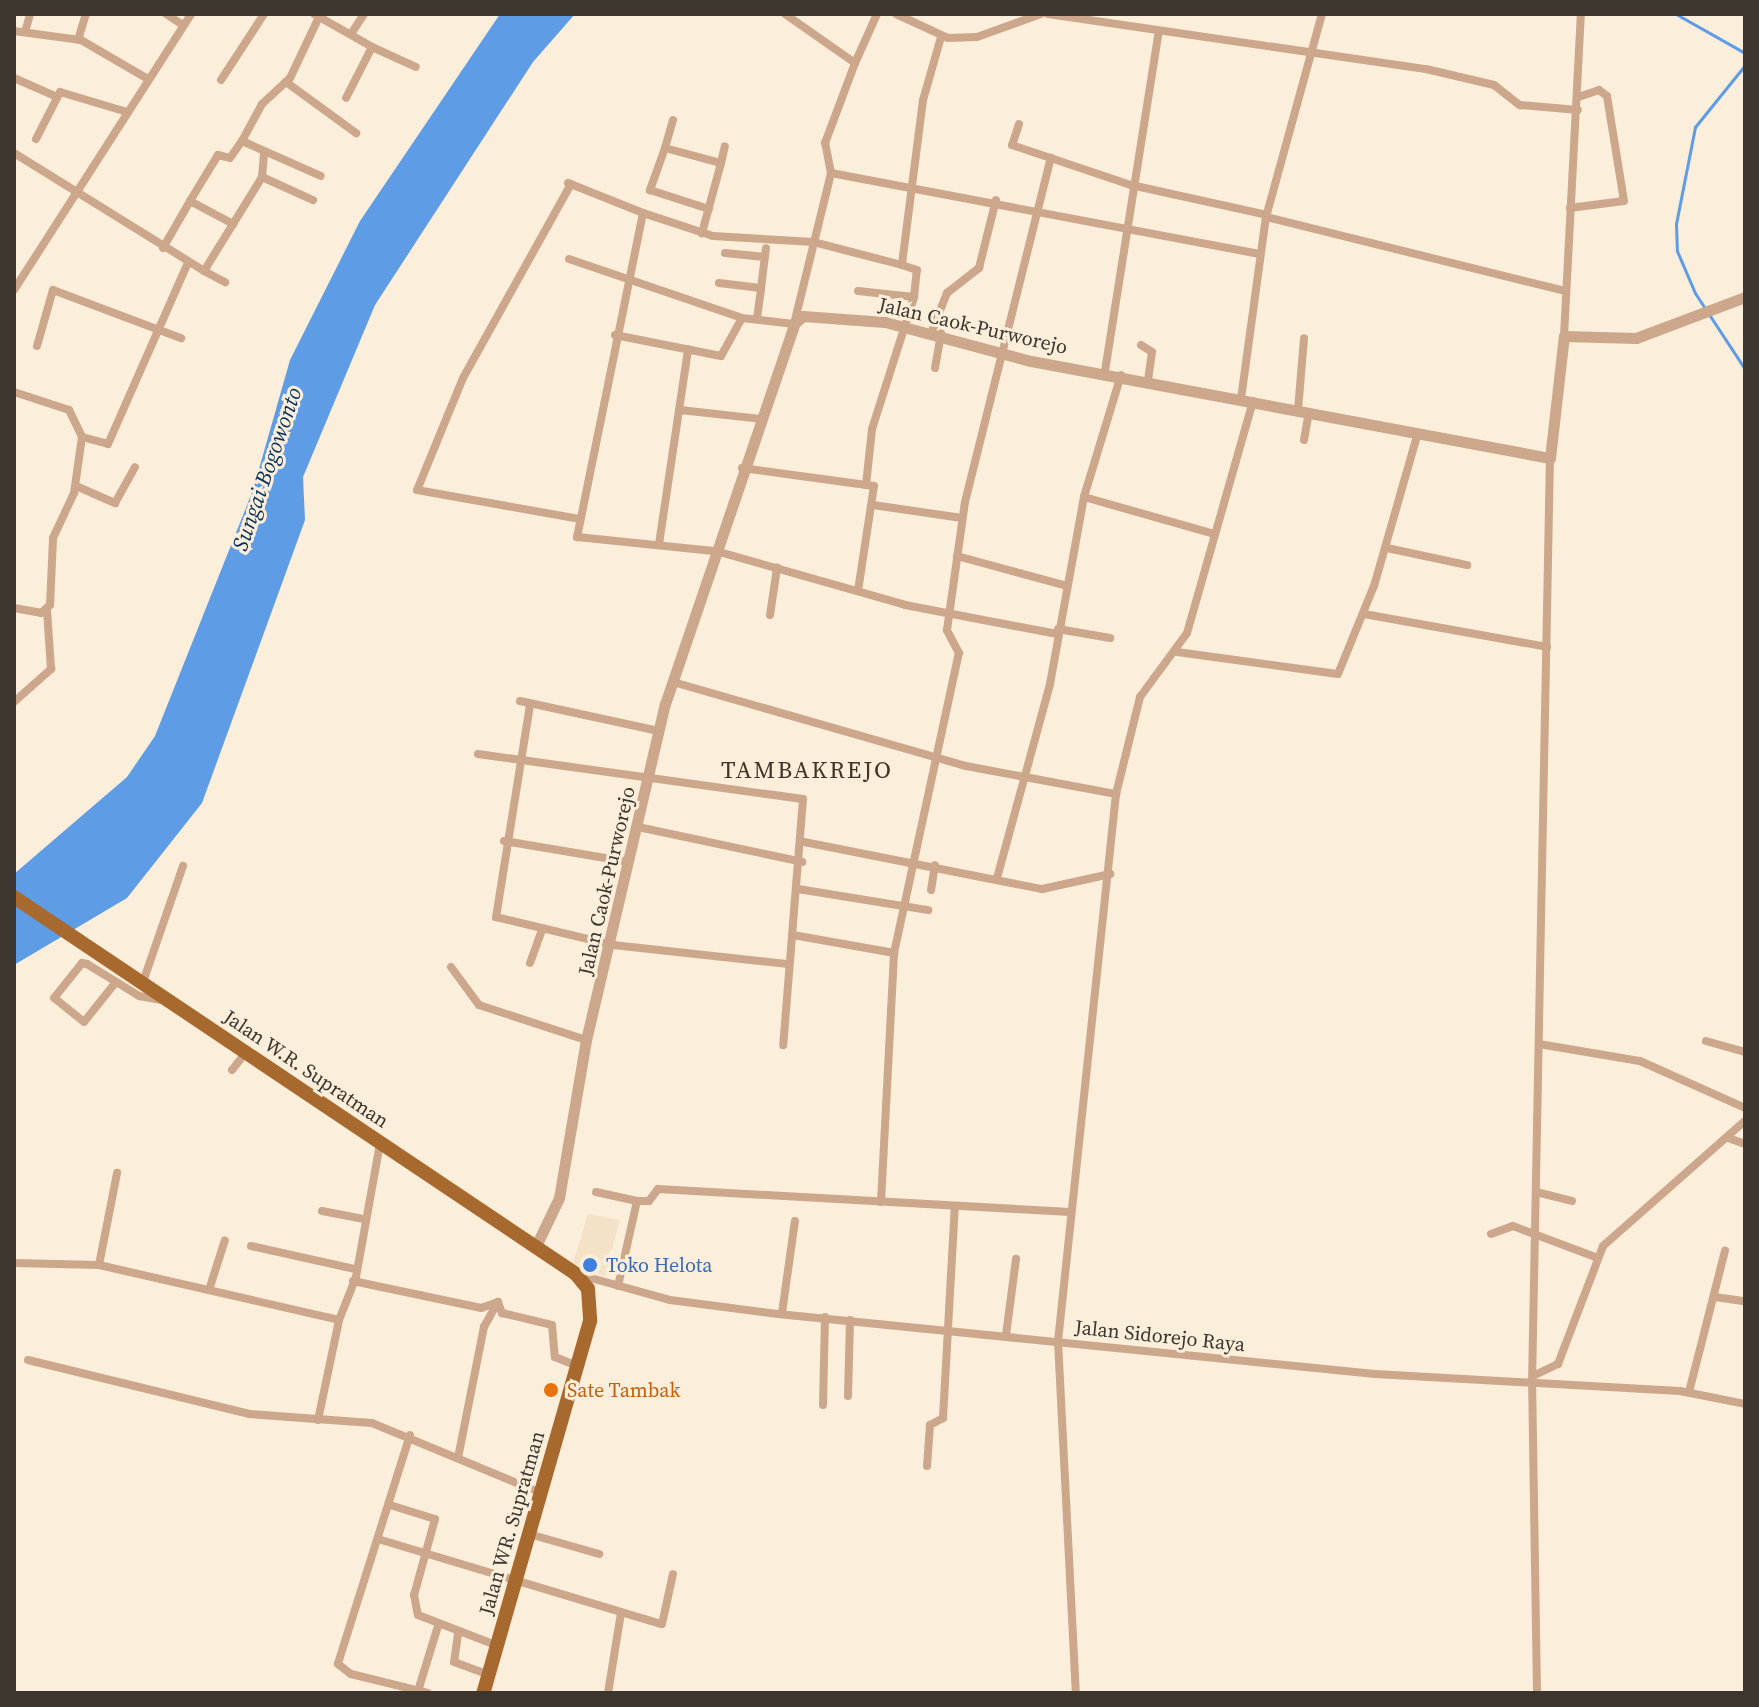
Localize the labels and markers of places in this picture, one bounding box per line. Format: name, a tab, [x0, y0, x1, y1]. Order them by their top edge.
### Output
place label: Toko Helota	[606, 1253, 712, 1277]
marker: Toko Helota	[581, 1256, 599, 1274]
place label: Sate Tambak	[567, 1378, 681, 1402]
marker: Sate Tambak	[542, 1381, 560, 1399]

